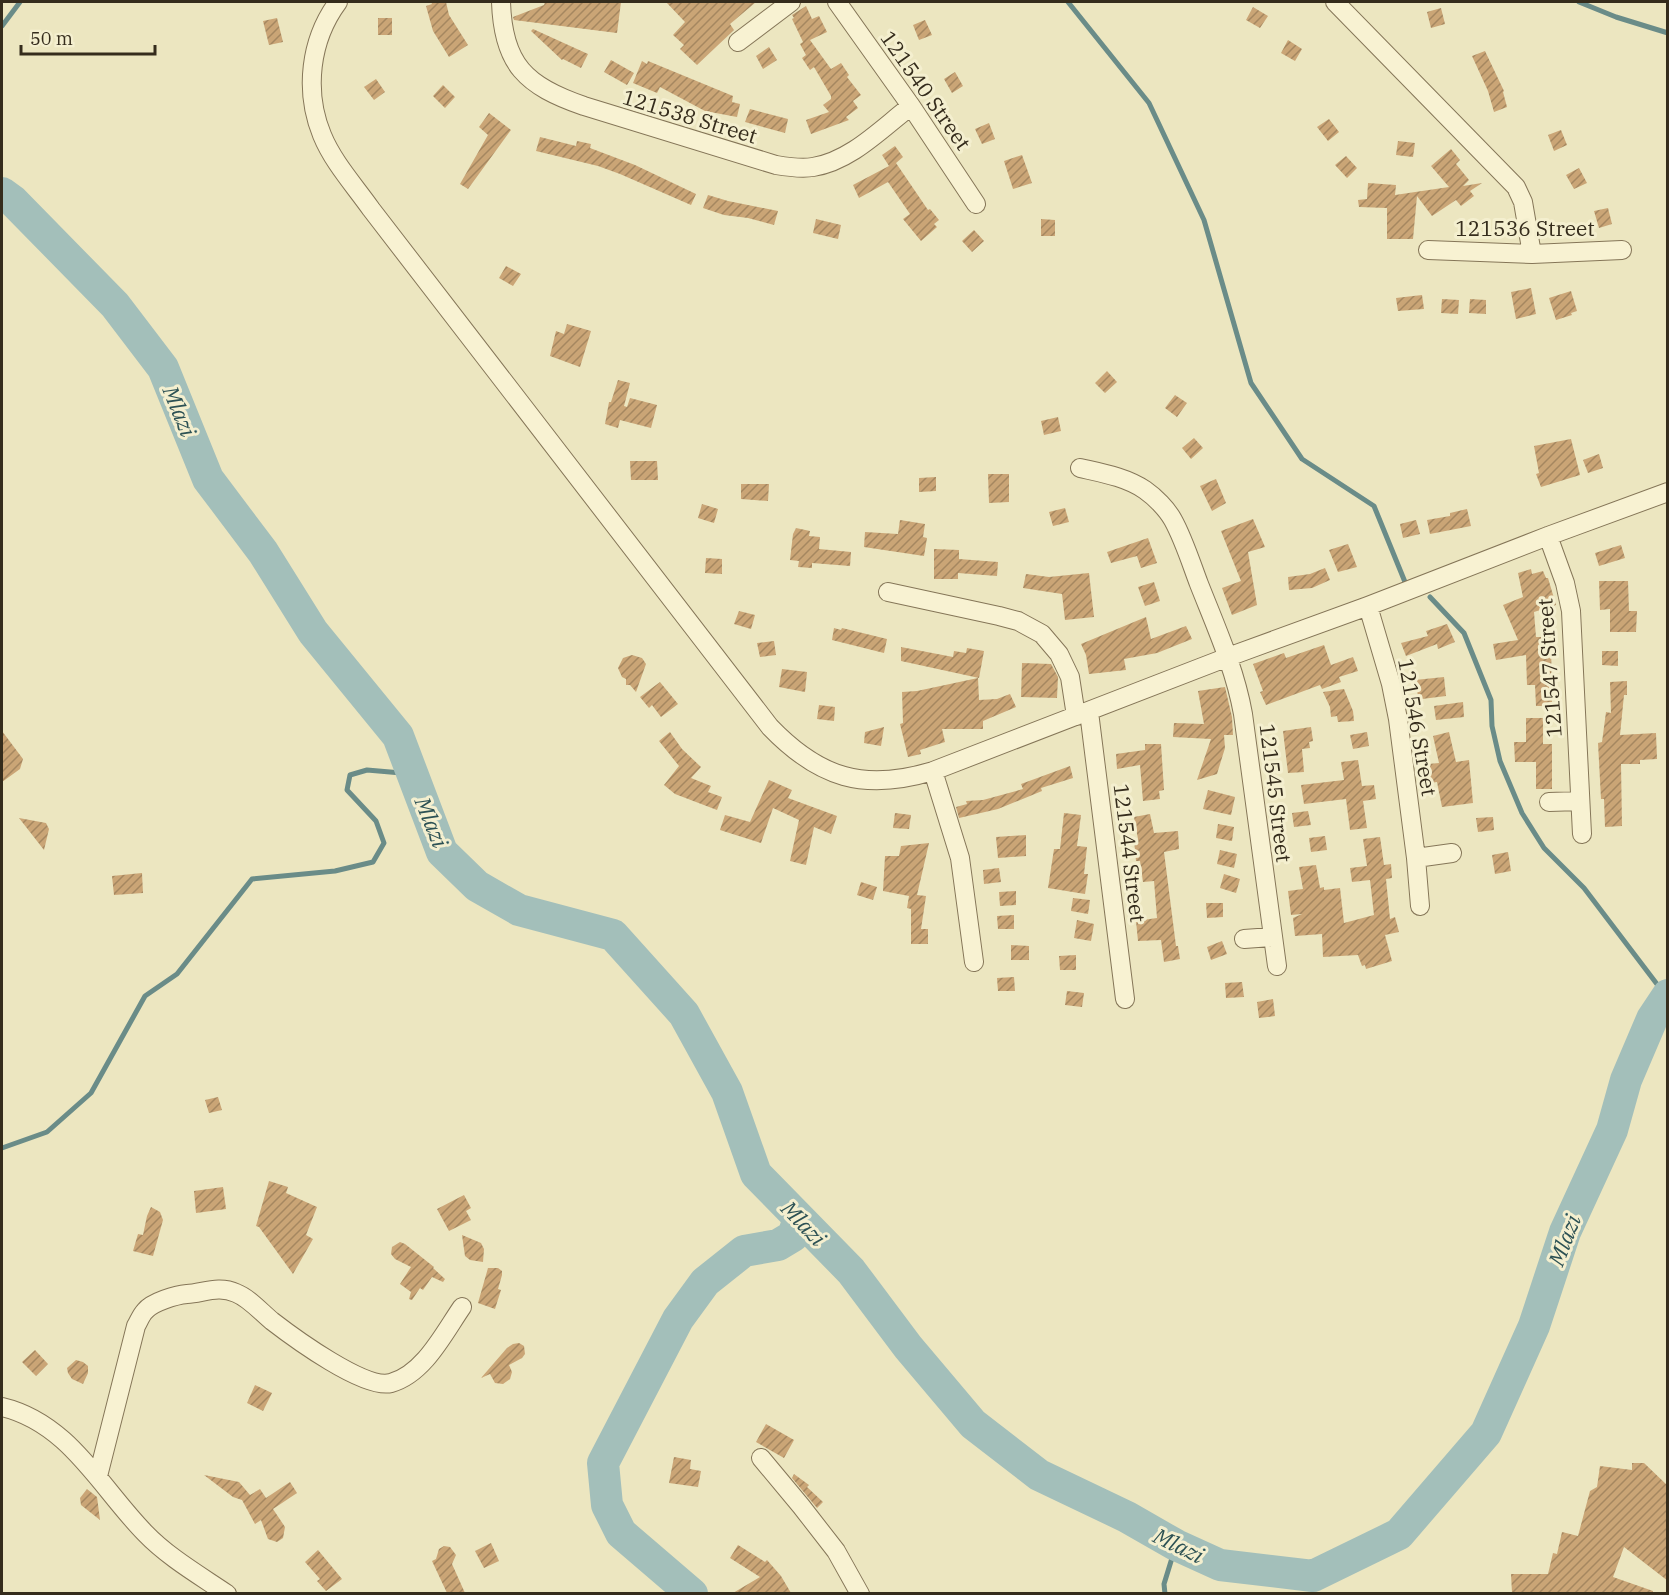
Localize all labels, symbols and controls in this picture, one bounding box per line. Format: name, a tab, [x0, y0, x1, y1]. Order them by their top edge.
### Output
scale bar	[21, 18, 154, 56]
street label: 121540 Street	[875, 25, 977, 155]
text: 50 m	[30, 27, 73, 50]
street label: 121538 Street	[619, 82, 761, 150]
street label: 121536 Street	[1455, 214, 1595, 242]
water label: Mlazi	[156, 380, 203, 441]
street label: 121547 Street	[1530, 597, 1568, 739]
street label: 121546 Street	[1392, 656, 1444, 798]
street label: 121545 Street	[1254, 722, 1298, 864]
street label: 121544 Street	[1108, 782, 1152, 924]
water label: Mlazi	[408, 791, 455, 852]
water label: Mlazi	[775, 1193, 833, 1252]
water label: Mlazi	[1541, 1210, 1587, 1271]
water label: Mlazi	[1148, 1520, 1209, 1570]

